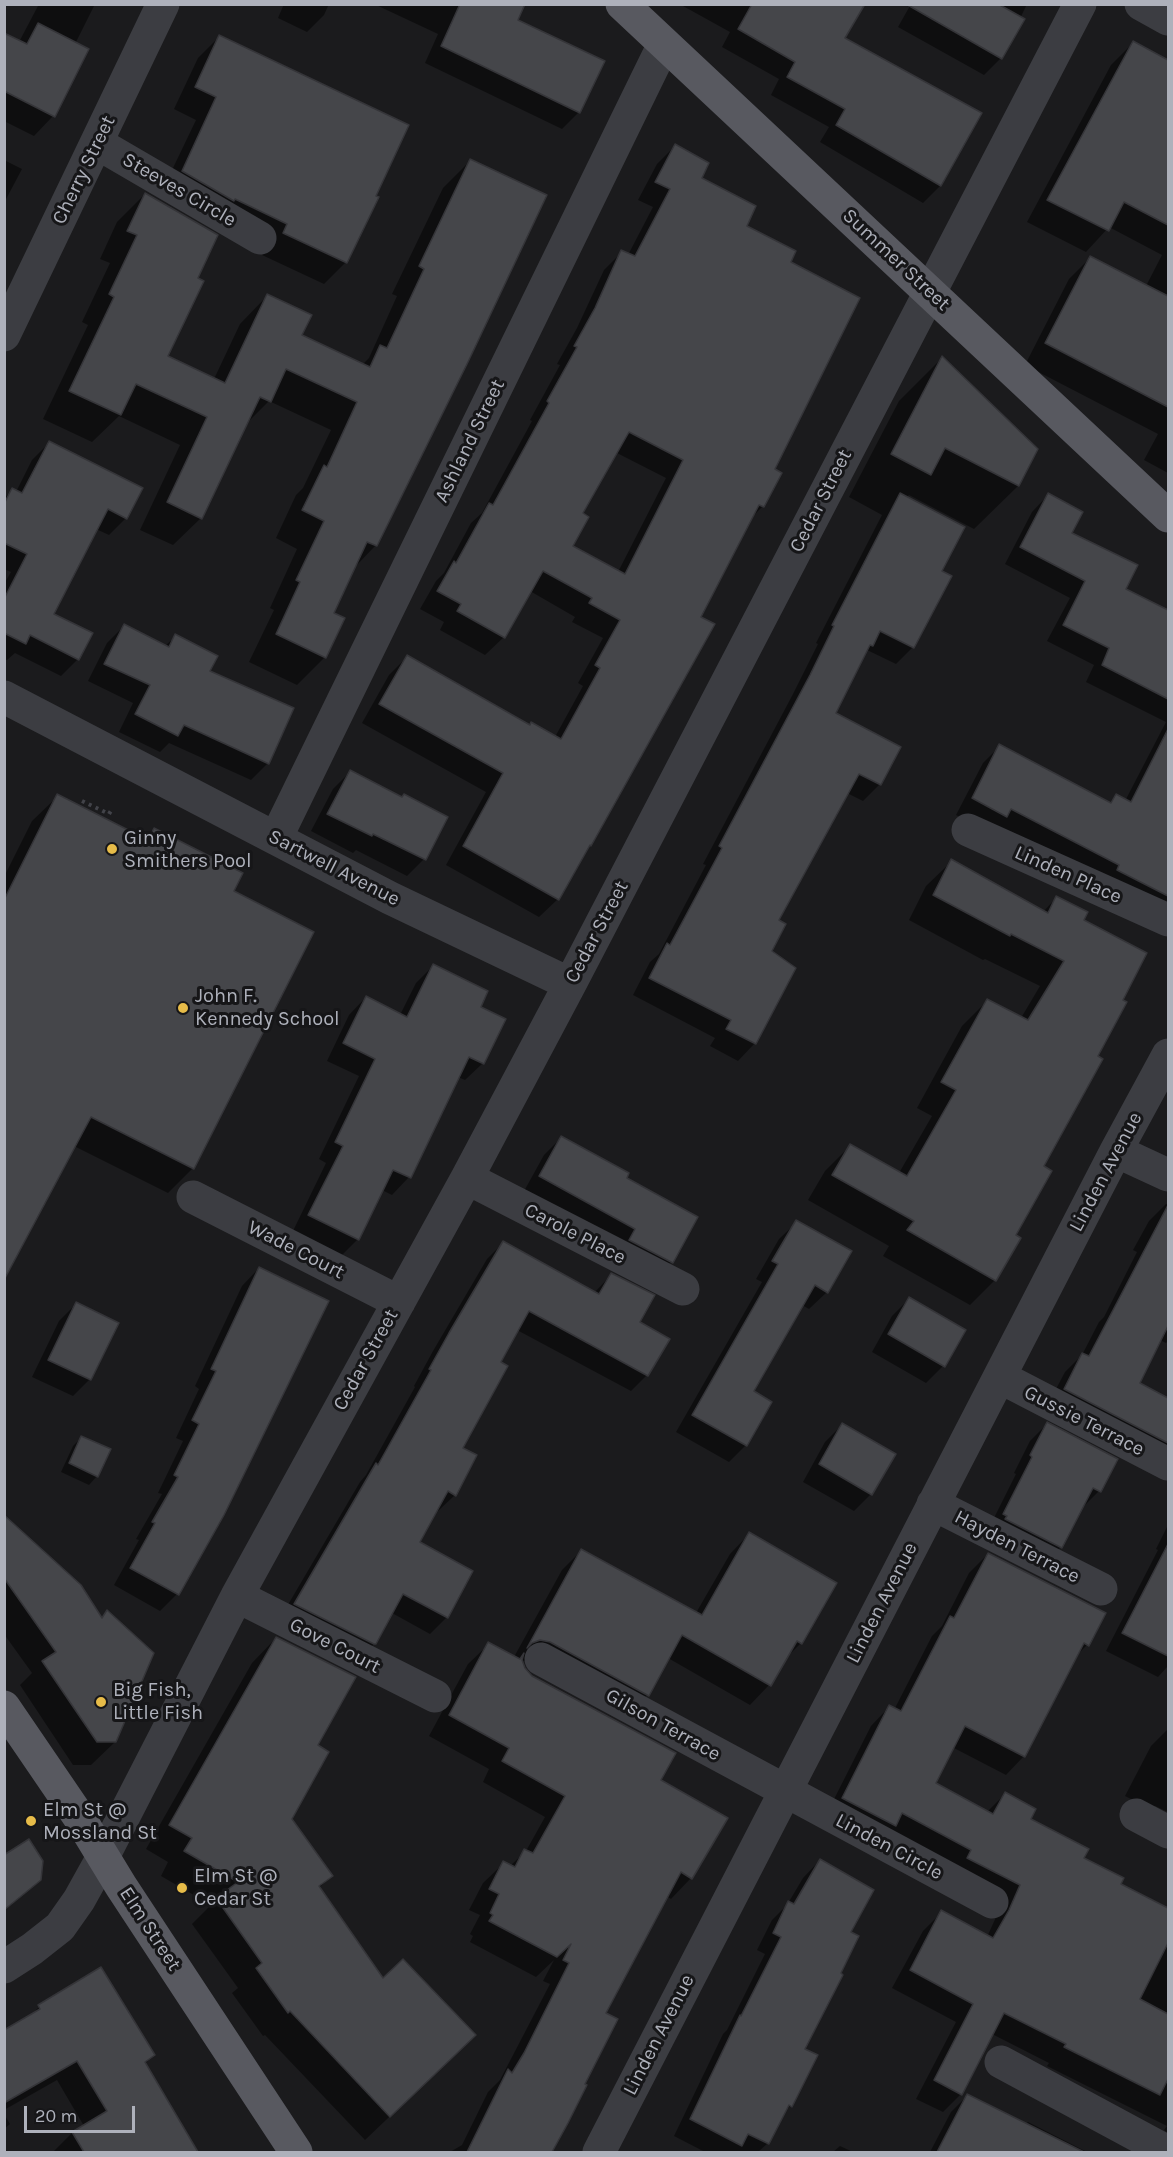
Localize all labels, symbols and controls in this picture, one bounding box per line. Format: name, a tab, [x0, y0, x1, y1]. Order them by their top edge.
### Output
street label: Cherry Street	[47, 112, 121, 228]
street label: Steeves Circle	[118, 148, 240, 232]
street label: Summer Street	[837, 204, 955, 316]
street label: Ashland Street	[430, 375, 510, 507]
street label: Cedar Street	[785, 446, 857, 556]
street label: Sartwell Avenue	[264, 825, 404, 911]
place label: Ginny Smithers Pool	[124, 826, 252, 873]
street label: Linden Place	[1011, 841, 1125, 909]
marker: Ginny Smithers Pool	[105, 842, 119, 856]
street label: Cedar Street	[560, 877, 634, 987]
place label: John F. Kennedy School	[195, 984, 340, 1031]
marker: John F. Kennedy School	[176, 1001, 190, 1015]
street label: Linden Avenue	[1064, 1108, 1148, 1236]
street label: Carole Place	[520, 1198, 630, 1270]
street label: Wade Court	[244, 1215, 348, 1285]
street label: Cedar Street	[328, 1305, 404, 1415]
street label: Gussie Terrace	[1020, 1380, 1148, 1462]
street label: Hayden Terrace	[950, 1505, 1084, 1589]
street label: Linden Avenue	[841, 1539, 923, 1667]
street label: Gove Court	[285, 1613, 385, 1679]
place label: Big Fish, Little Fish	[113, 1678, 203, 1725]
street label: Gilson Terrace	[601, 1684, 725, 1766]
marker: Big Fish, Little Fish	[94, 1695, 108, 1709]
place label: Elm St @ Mossland St	[43, 1798, 157, 1845]
street label: Linden Circle	[831, 1809, 947, 1885]
marker: Elm St @ Mossland St	[24, 1814, 38, 1828]
place label: Elm St @ Cedar St	[194, 1864, 277, 1911]
marker: Elm St @ Cedar St	[175, 1881, 189, 1895]
street label: Elm Street	[114, 1883, 186, 1975]
street label: Linden Avenue	[618, 1971, 700, 2099]
scale bar	[27, 2094, 138, 2132]
text: 20 m	[35, 2105, 77, 2127]

